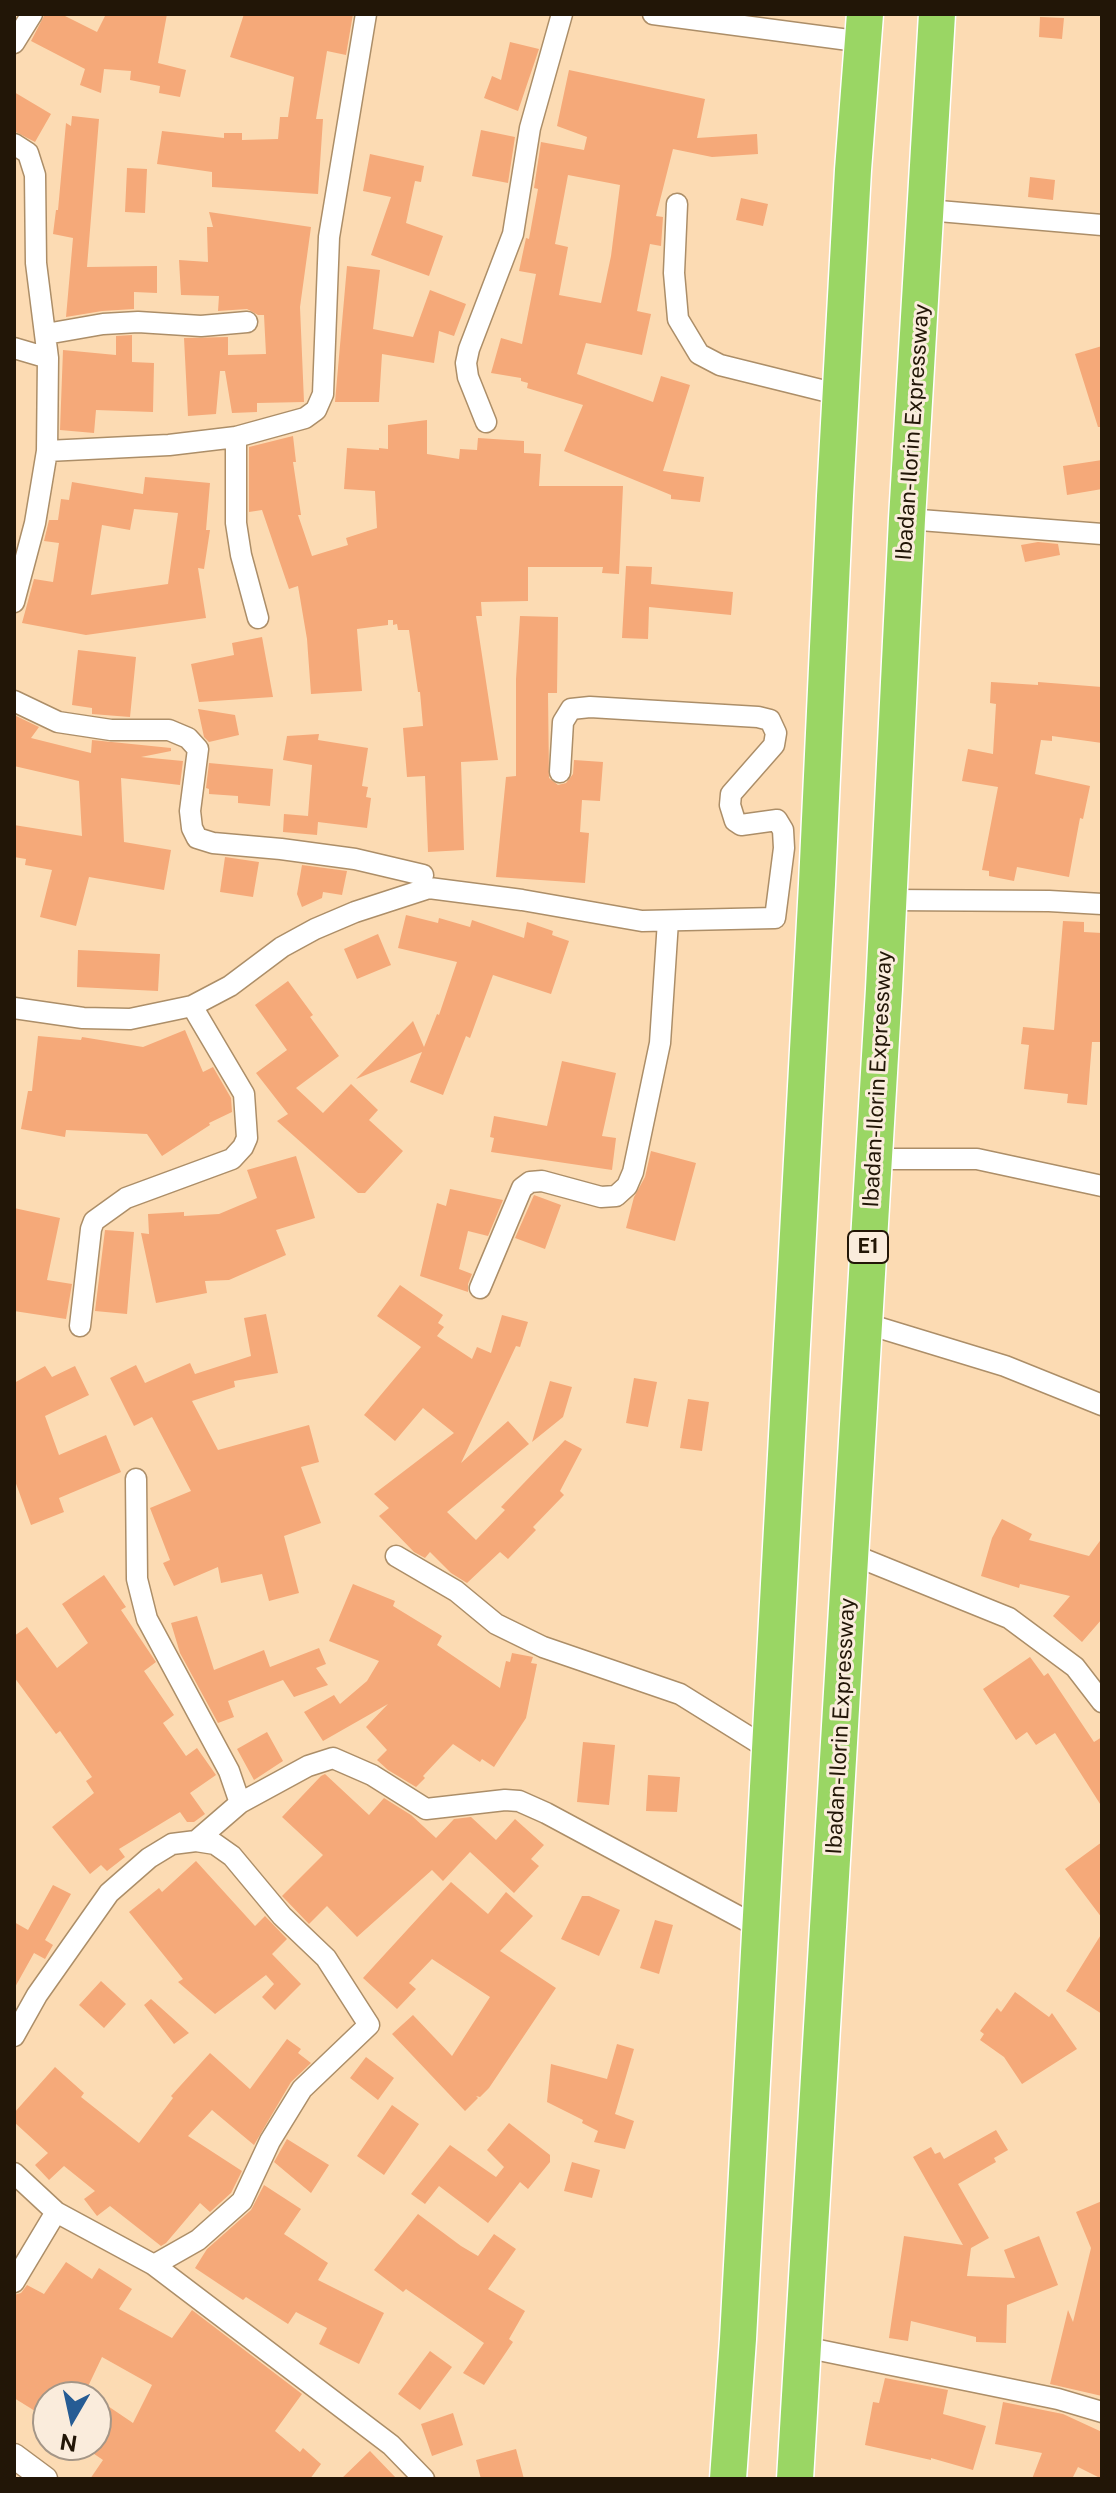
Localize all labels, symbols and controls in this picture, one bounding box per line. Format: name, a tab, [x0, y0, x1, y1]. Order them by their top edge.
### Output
street label: Ibadan-Ilorin Expressway	[891, 303, 935, 561]
street label: Ibadan-Ilorin Expressway	[858, 950, 898, 1208]
road number: E1	[848, 1231, 888, 1263]
street label: Ibadan-Ilorin Expressway	[821, 1597, 861, 1855]
north arrow	[32, 2381, 112, 2461]
text: N	[58, 2429, 79, 2457]

